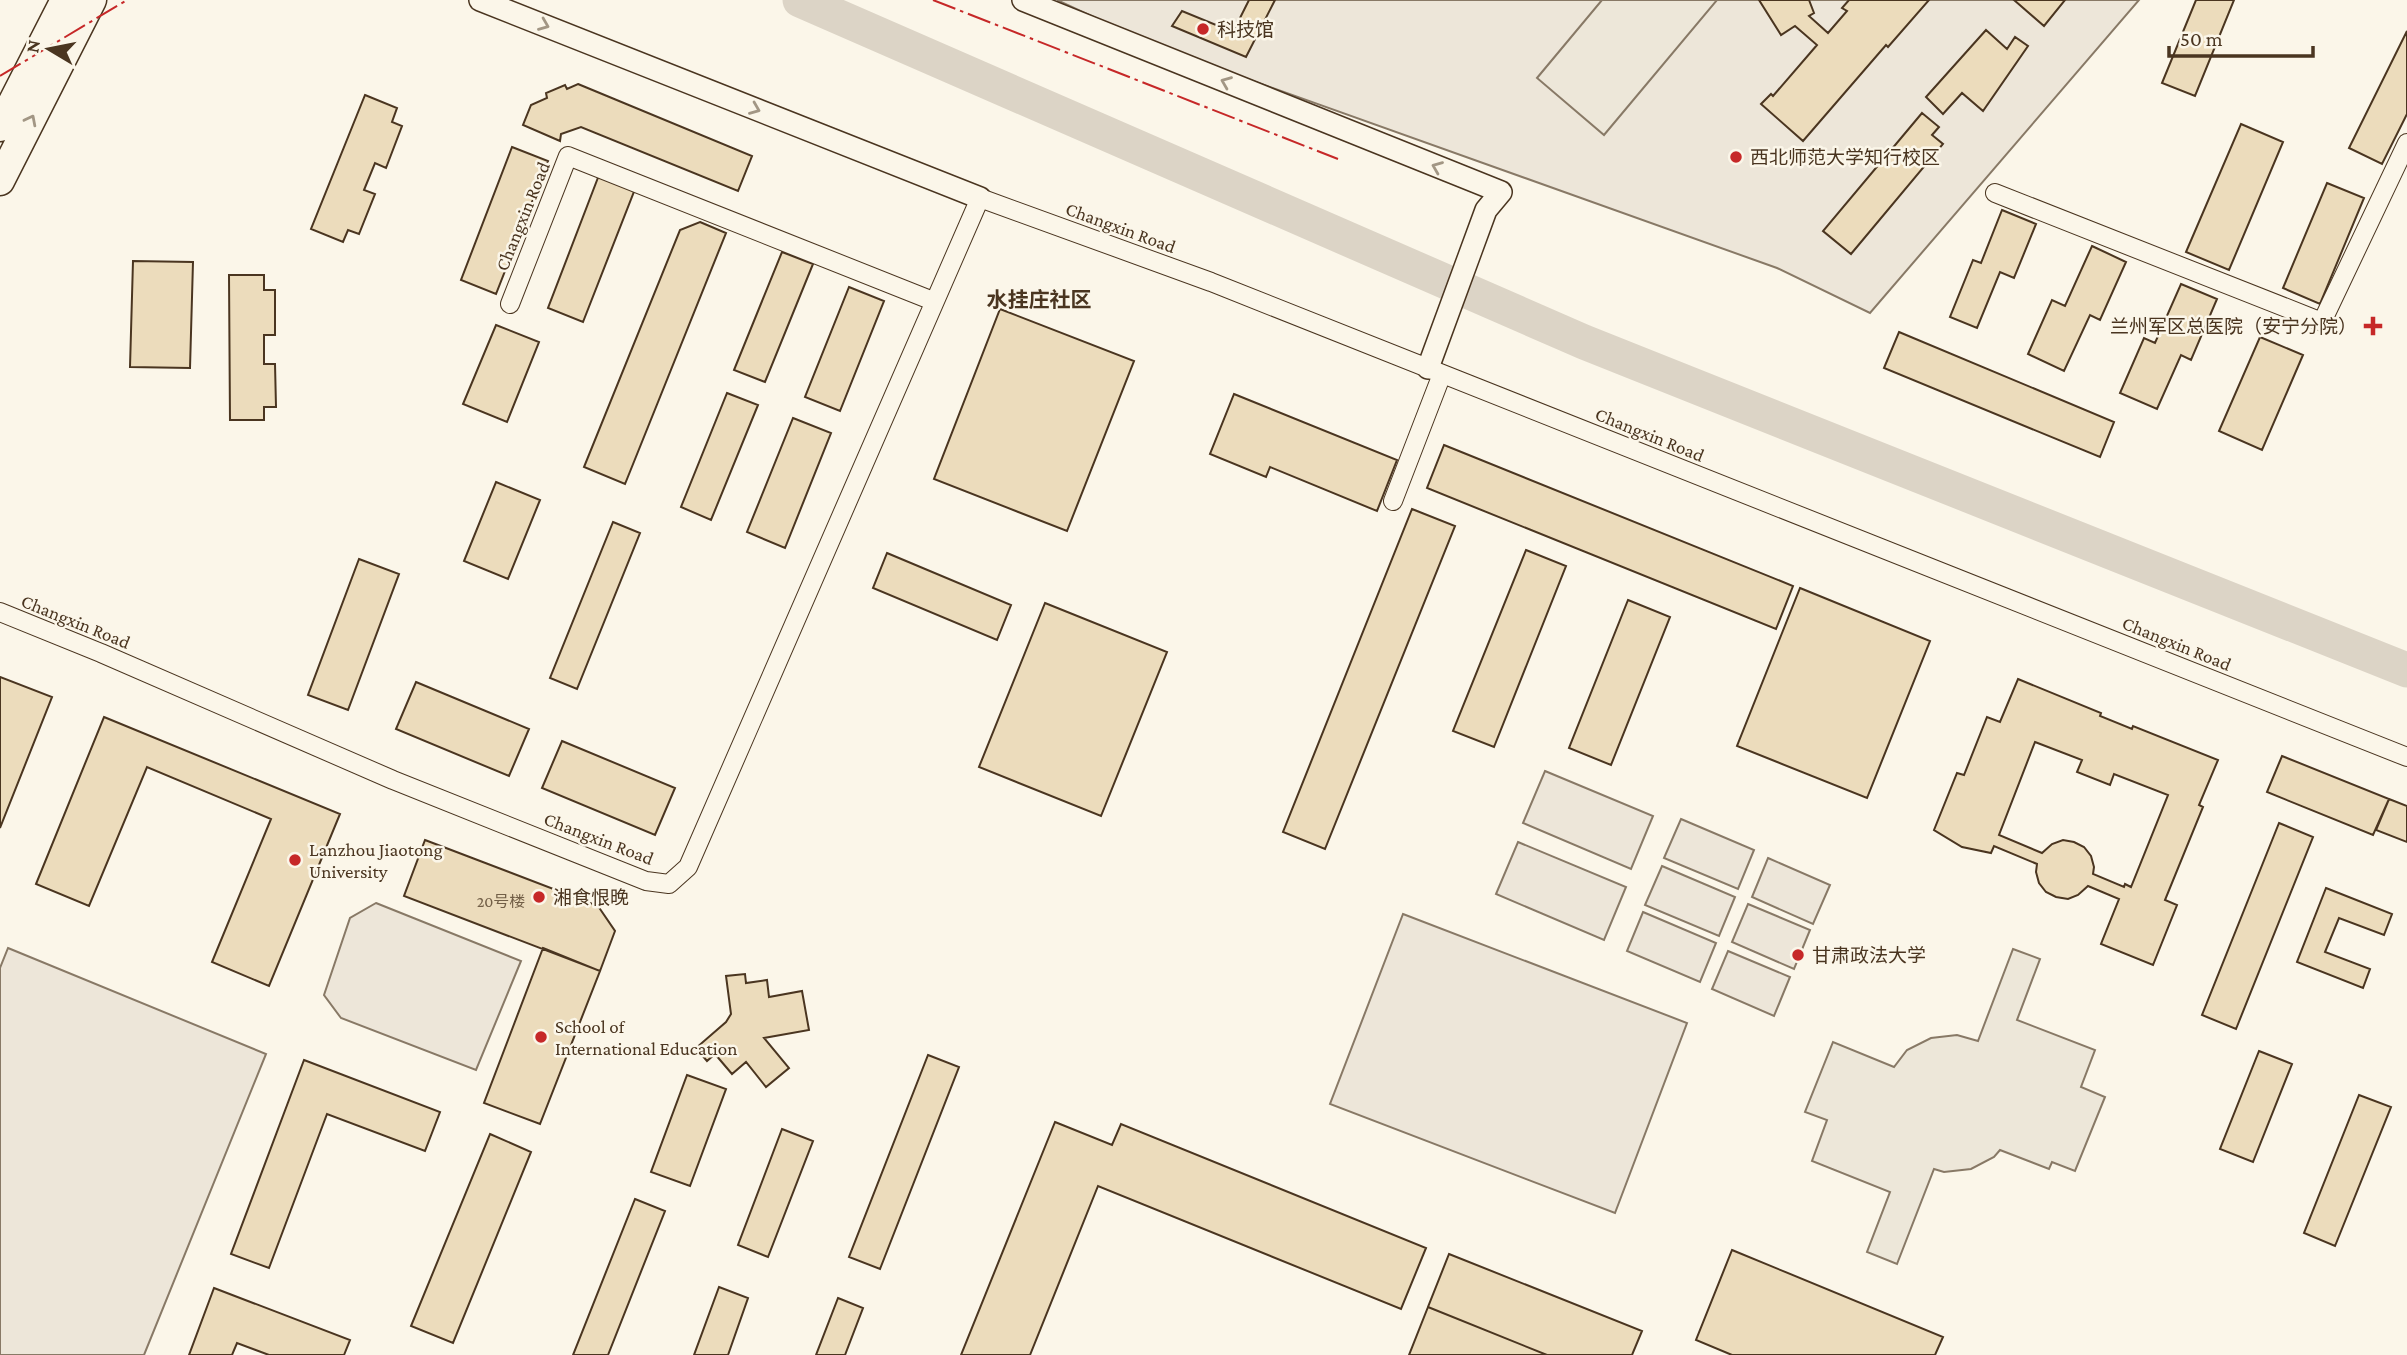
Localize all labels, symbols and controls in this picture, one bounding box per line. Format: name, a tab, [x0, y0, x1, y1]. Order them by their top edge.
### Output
north arrow	[14, 14, 84, 84]
scale bar	[2169, 14, 2312, 58]
one-way arrow	[537, 17, 549, 31]
place label: 科技馆	[1217, 19, 1274, 40]
marker: 科技馆	[1195, 21, 1211, 37]
text: 50 m	[2180, 27, 2223, 51]
text: N	[21, 38, 44, 54]
one-way arrow	[1221, 76, 1233, 90]
one-way arrow	[749, 100, 761, 114]
one-way arrow	[22, 115, 36, 128]
place label: 西北师范大学知行校区	[1750, 147, 1940, 168]
marker: 西北师范大学知行校区	[1728, 149, 1744, 165]
street label: Changxin Road	[491, 159, 554, 274]
one-way arrow	[1432, 161, 1444, 175]
street label: Changxin Road	[1063, 198, 1179, 257]
district label: 水挂庄社区	[987, 288, 1092, 312]
place label: 兰州军区总医院（安宁分院）	[2110, 316, 2357, 337]
marker: 兰州军区总医院（安宁分院）	[2363, 316, 2383, 336]
street label: Changxin Road	[1592, 403, 1707, 466]
street label: Changxin Road	[18, 590, 133, 653]
street label: Changxin Road	[2119, 612, 2234, 675]
street label: Changxin Road	[541, 808, 657, 869]
place label: Lanzhou Jiaotong University	[309, 839, 443, 882]
marker: Lanzhou Jiaotong University	[287, 852, 303, 868]
place label: 湘食恨晚	[553, 887, 629, 908]
marker: 湘食恨晚	[531, 889, 547, 905]
house number: 20号楼	[477, 893, 525, 910]
place label: 甘肃政法大学	[1812, 945, 1926, 966]
marker: 甘肃政法大学	[1790, 947, 1806, 963]
place label: School of International Education	[555, 1016, 737, 1059]
marker: School of International Education	[533, 1029, 549, 1045]

